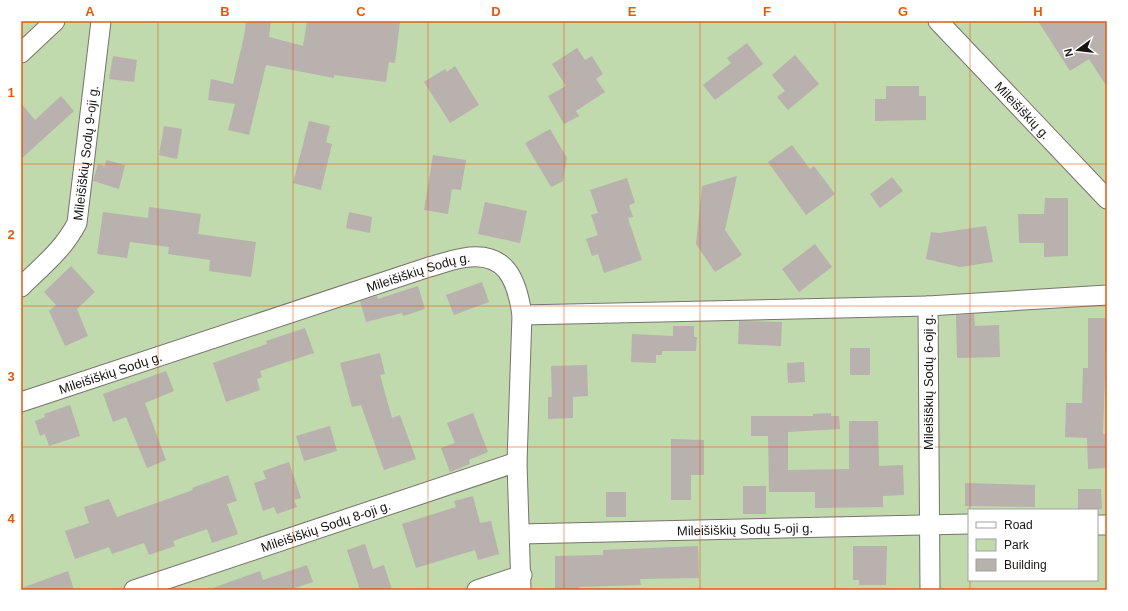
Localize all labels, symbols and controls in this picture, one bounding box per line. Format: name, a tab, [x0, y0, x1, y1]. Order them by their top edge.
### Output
text: A	[85, 4, 95, 19]
text: B	[220, 4, 230, 19]
text: C	[356, 4, 366, 19]
text: D	[491, 4, 501, 19]
text: E	[628, 4, 637, 19]
text: F	[763, 4, 771, 19]
text: G	[898, 4, 908, 19]
text: H	[1033, 4, 1043, 19]
north arrow	[1058, 30, 1098, 70]
text: N	[1062, 47, 1075, 58]
street label: Mileišiškių g.	[991, 79, 1053, 142]
text: 1	[7, 85, 15, 100]
street label: Mileišiškių Sodų 9-oji g.	[70, 85, 101, 221]
text: 2	[7, 227, 15, 242]
street label: Mileišiškių Sodų g.	[364, 250, 471, 295]
street label: Mileišiškių Sodų 6-oji g.	[921, 314, 936, 450]
street label: Mileišiškių Sodų g.	[57, 349, 164, 397]
text: 3	[7, 369, 15, 384]
street label: Mileišiškių Sodų 8-oji g.	[259, 498, 393, 555]
legend	[968, 509, 1098, 581]
text: 4	[7, 511, 15, 526]
text: Road	[1004, 518, 1033, 532]
street label: Mileišiškių Sodų 5-oji g.	[677, 520, 813, 539]
text: Park	[1004, 538, 1030, 552]
text: Building	[1004, 558, 1047, 572]

